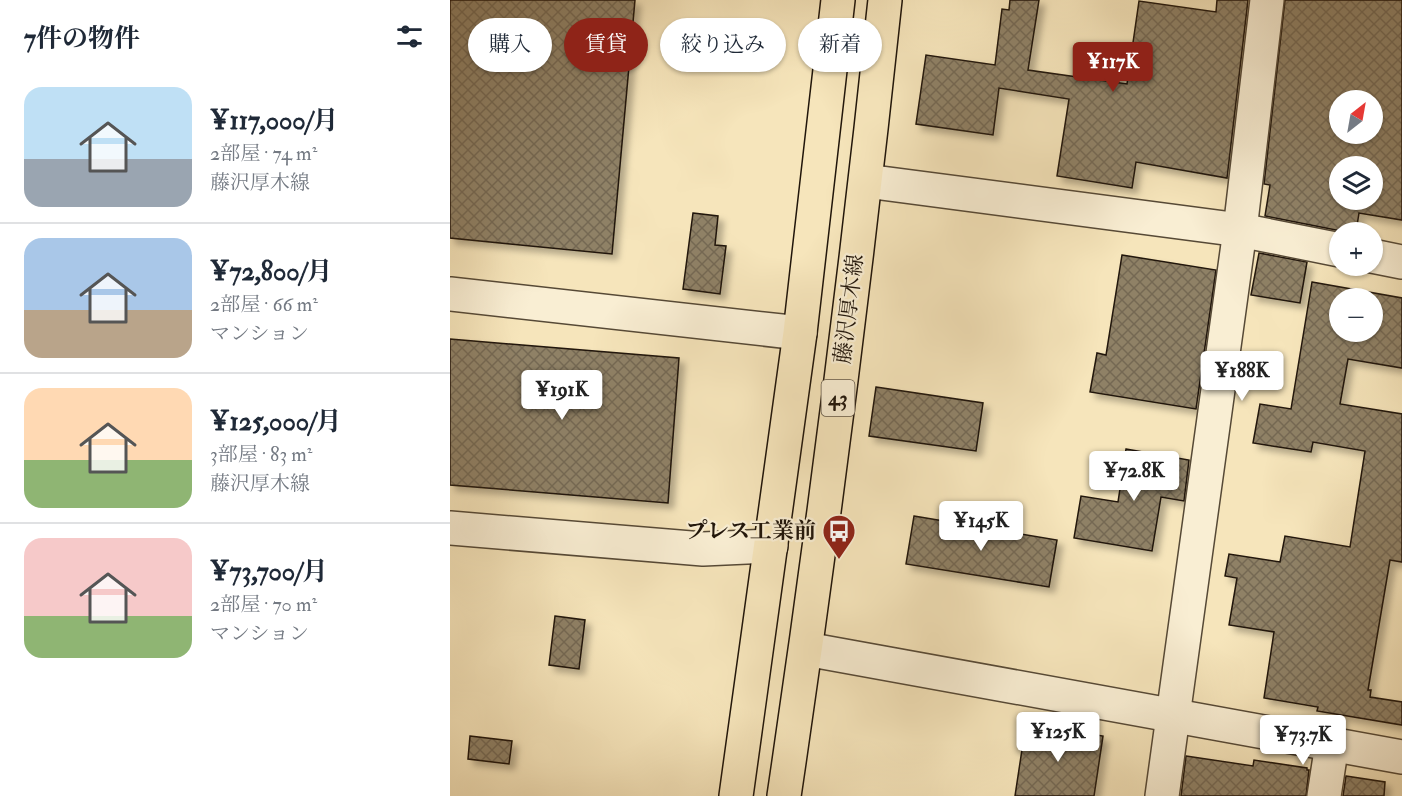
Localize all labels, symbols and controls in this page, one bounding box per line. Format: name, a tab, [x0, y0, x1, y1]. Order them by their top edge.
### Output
chip: 購入	[468, 18, 552, 72]
chip: 賃貸	[564, 18, 648, 72]
chip: 絞り込み	[660, 18, 786, 72]
chip: 新着	[798, 18, 882, 72]
icon: filters	[393, 20, 426, 53]
text: 7件の物件	[24, 23, 140, 55]
pin: ¥117K	[1071, 42, 1155, 93]
text: ¥117K	[1087, 49, 1139, 74]
north arrow	[1329, 90, 1383, 144]
map controls	[1329, 90, 1383, 342]
text: ¥117,000/月	[210, 105, 338, 137]
icon: home	[72, 111, 144, 183]
text: 2部屋 · 74 m²	[210, 141, 317, 166]
button: layers	[1329, 156, 1383, 210]
text: 藤沢厚木線	[210, 170, 310, 195]
button: +	[1329, 222, 1383, 276]
street label: 藤沢厚木線	[828, 253, 870, 365]
text: ¥72,800/月	[210, 256, 332, 288]
icon: home	[72, 262, 144, 334]
button: −	[1329, 288, 1383, 342]
text: 2部屋 · 66 m²	[210, 292, 318, 317]
text: マンション	[210, 321, 309, 346]
pin: ¥188K	[1200, 351, 1284, 402]
text: ¥188K	[1215, 358, 1269, 383]
pin: ¥191K	[520, 370, 604, 421]
text: ¥191K	[535, 377, 589, 402]
road number: 43	[822, 380, 854, 416]
text: ¥125,000/月	[210, 406, 342, 438]
icon: home	[72, 412, 144, 484]
text: 3部屋 · 83 m²	[210, 442, 312, 467]
pin: ¥72.8K	[1085, 451, 1183, 502]
text: ¥72.8K	[1103, 458, 1165, 483]
text: 藤沢厚木線	[210, 471, 310, 496]
pin: ¥145K	[939, 501, 1023, 552]
text: ¥145K	[953, 508, 1009, 533]
bus stop icon: プレス工業前	[821, 513, 857, 560]
place label: プレス工業前	[686, 517, 816, 545]
text: ¥73,700/月	[210, 556, 328, 588]
icon: home	[72, 562, 144, 634]
text: 2部屋 · 70 m²	[210, 592, 317, 617]
text: マンション	[210, 621, 309, 646]
pin: ¥125K	[1016, 712, 1100, 763]
pin: ¥73.7K	[1254, 715, 1352, 766]
text: ¥125K	[1030, 719, 1086, 744]
text: ¥73.7K	[1274, 722, 1332, 747]

